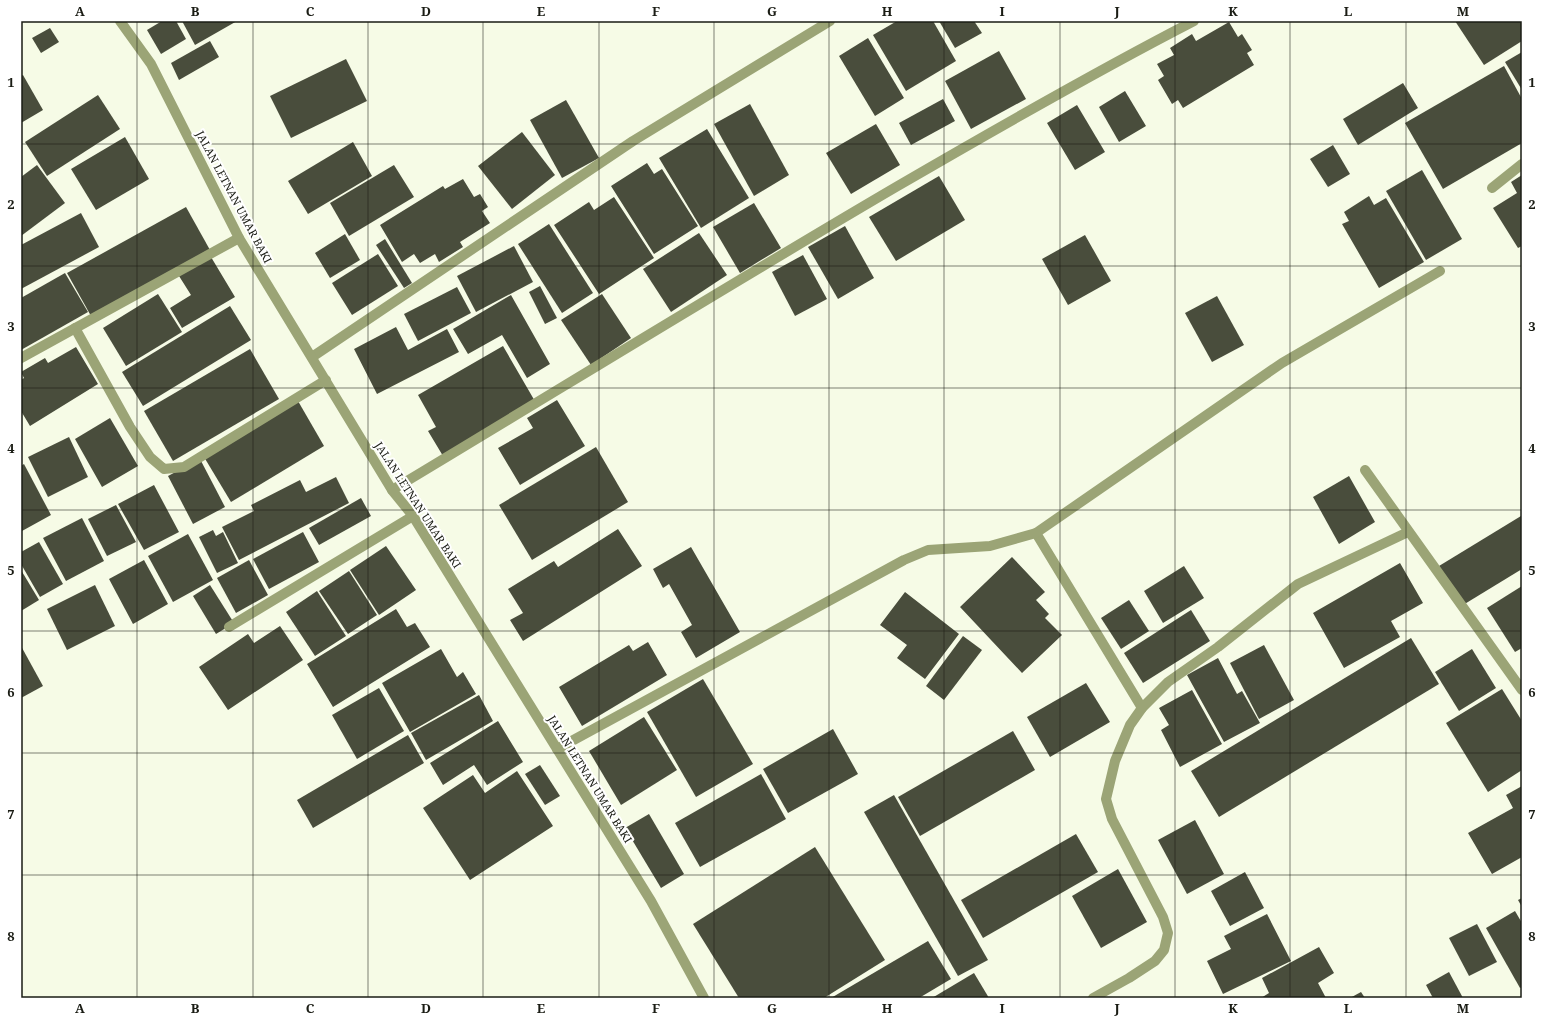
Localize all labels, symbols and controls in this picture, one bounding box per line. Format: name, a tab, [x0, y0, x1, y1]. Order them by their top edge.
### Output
text: A	[75, 2, 85, 20]
text: B	[191, 2, 200, 20]
text: C	[306, 2, 315, 20]
text: D	[421, 2, 431, 20]
text: E	[537, 2, 546, 20]
text: F	[652, 2, 660, 20]
text: G	[767, 2, 777, 20]
text: H	[882, 2, 893, 20]
text: I	[999, 2, 1005, 20]
text: J	[1113, 2, 1120, 20]
text: K	[1228, 2, 1238, 20]
text: L	[1344, 2, 1353, 20]
text: M	[1457, 2, 1470, 20]
text: 1	[7, 73, 15, 91]
text: 1	[1528, 73, 1536, 91]
street label: JALAN LETNAN UMAR BAKI	[193, 127, 276, 266]
text: 2	[7, 195, 15, 213]
text: 2	[1528, 195, 1536, 213]
text: 3	[7, 317, 15, 335]
text: 3	[1528, 317, 1536, 335]
street label: JALAN LETNAN UMAR BAKI	[371, 438, 465, 571]
text: 4	[7, 439, 15, 457]
text: 4	[1528, 439, 1536, 457]
text: 5	[7, 561, 15, 579]
text: 5	[1528, 561, 1536, 579]
text: 6	[7, 683, 15, 701]
text: 6	[1528, 683, 1536, 701]
street label: JALAN LETNAN UMAR BAKI	[544, 711, 636, 845]
text: 7	[7, 805, 15, 823]
text: 7	[1528, 805, 1536, 823]
text: 8	[7, 927, 15, 945]
text: 8	[1528, 927, 1536, 945]
text: A	[75, 999, 85, 1017]
text: B	[191, 999, 200, 1017]
text: C	[306, 999, 315, 1017]
text: D	[421, 999, 431, 1017]
text: E	[537, 999, 546, 1017]
text: F	[652, 999, 660, 1017]
text: G	[767, 999, 777, 1017]
text: H	[882, 999, 893, 1017]
text: I	[999, 999, 1005, 1017]
text: J	[1113, 999, 1120, 1017]
text: K	[1228, 999, 1238, 1017]
text: L	[1344, 999, 1353, 1017]
text: M	[1457, 999, 1470, 1017]

